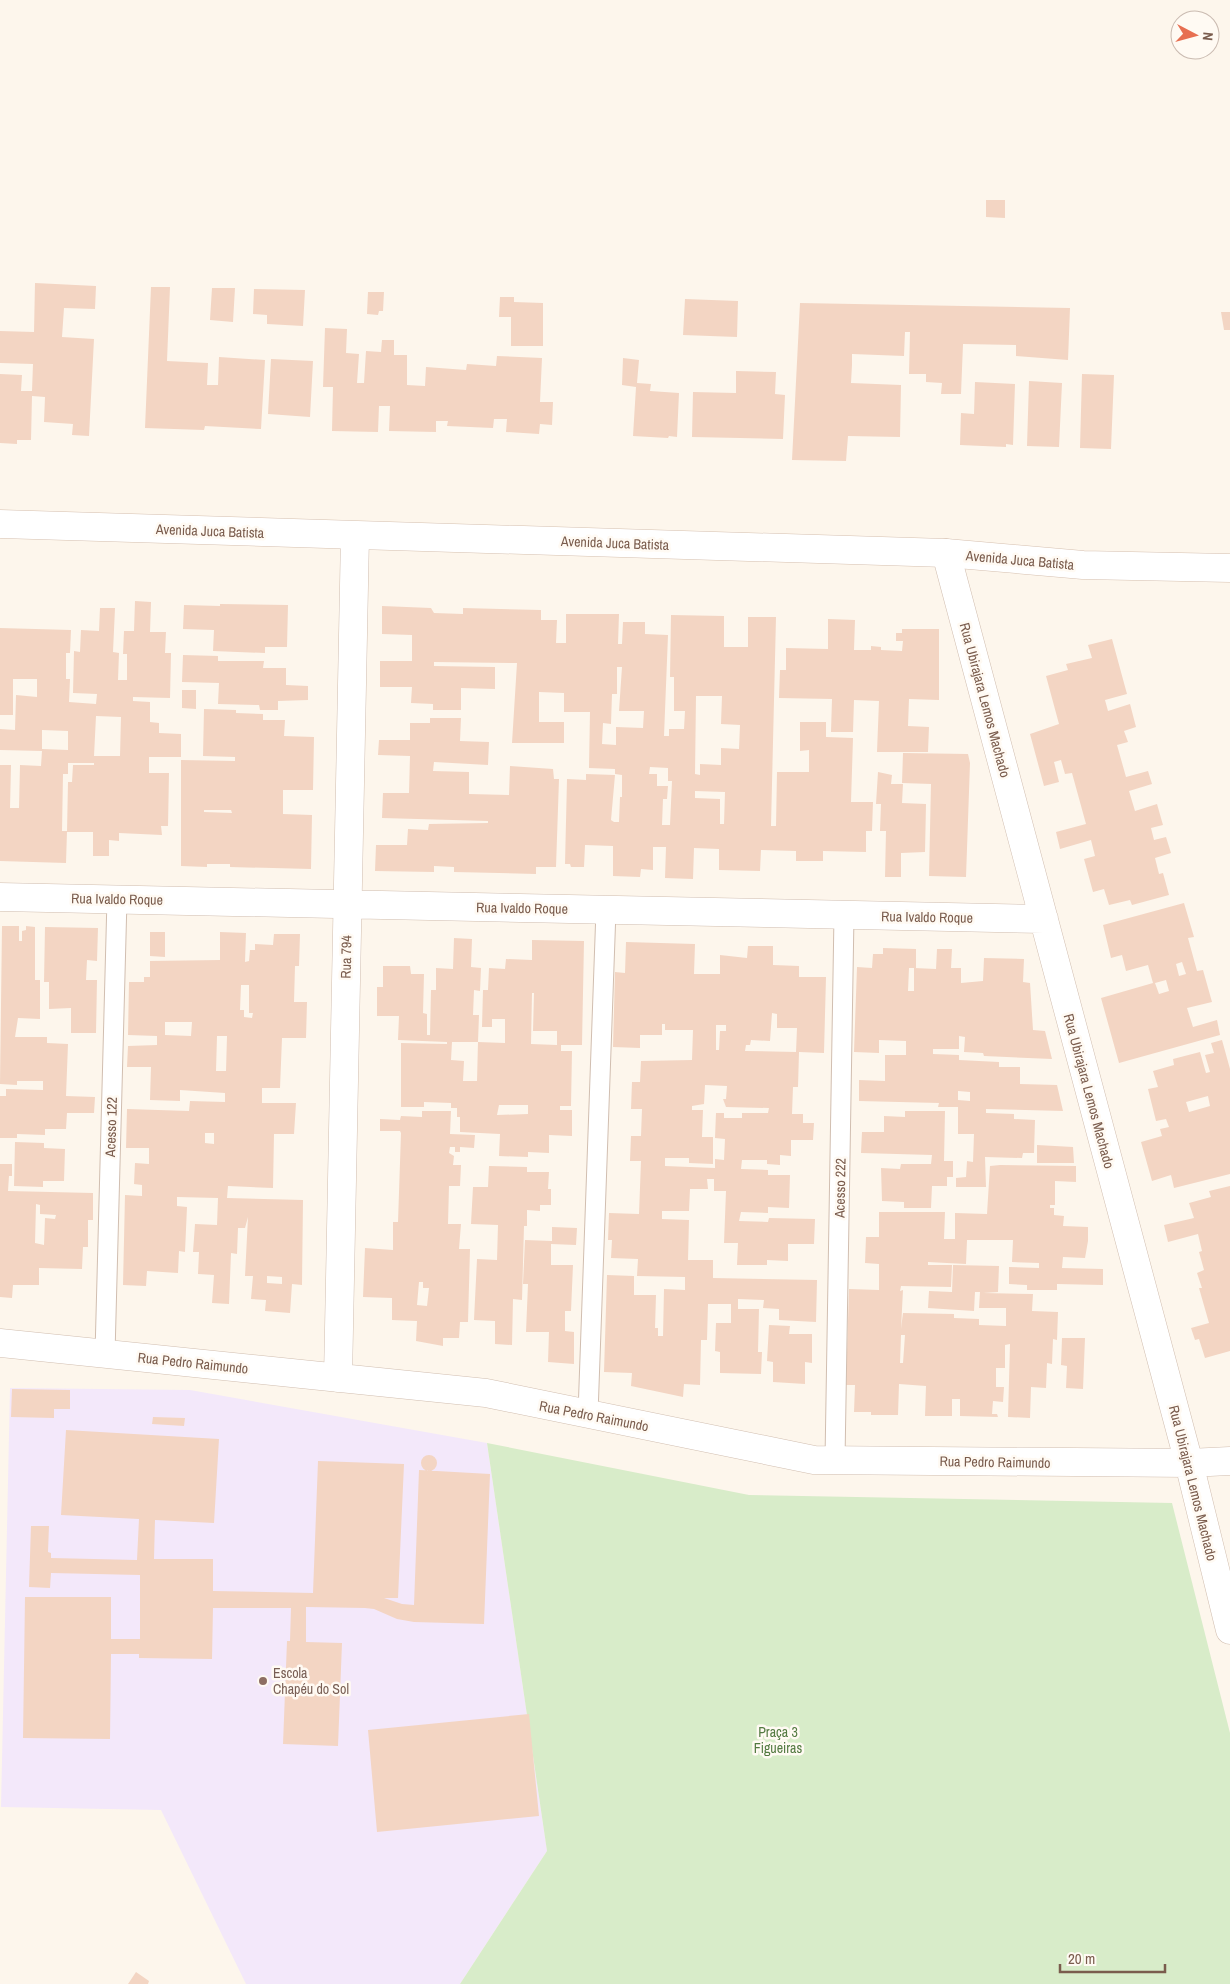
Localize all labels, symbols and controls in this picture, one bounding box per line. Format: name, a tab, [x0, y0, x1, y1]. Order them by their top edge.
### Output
north arrow	[1170, 10, 1220, 60]
text: N	[1199, 31, 1217, 41]
street label: Avenida Juca Batista	[155, 520, 265, 542]
street label: Avenida Juca Batista	[560, 532, 670, 554]
street label: Avenida Juca Batista	[964, 546, 1075, 574]
street label: Rua Ubirajara Lemos Machado	[956, 621, 1014, 779]
street label: Rua Ivaldo Roque	[71, 889, 163, 909]
street label: Rua Ivaldo Roque	[476, 898, 568, 918]
street label: Rua Ivaldo Roque	[881, 907, 973, 927]
street label: Rua 794	[337, 935, 355, 979]
street label: Rua Ubirajara Lemos Machado	[1060, 1012, 1118, 1170]
street label: Acesso 122	[101, 1097, 121, 1158]
street label: Acesso 222	[830, 1158, 850, 1219]
street label: Rua Pedro Raimundo	[137, 1348, 249, 1378]
street label: Rua Pedro Raimundo	[538, 1397, 650, 1435]
street label: Rua Ubirajara Lemos Machado	[1165, 1403, 1221, 1563]
street label: Rua Pedro Raimundo	[939, 1452, 1051, 1472]
place label: Escola Chapéu do Sol	[273, 1664, 349, 1698]
marker: Escola Chapéu do Sol	[257, 1675, 269, 1687]
park label: Praça 3 Figueiras	[754, 1723, 803, 1757]
scale bar	[1060, 1942, 1165, 1974]
text: 20 m	[1068, 1948, 1095, 1969]

